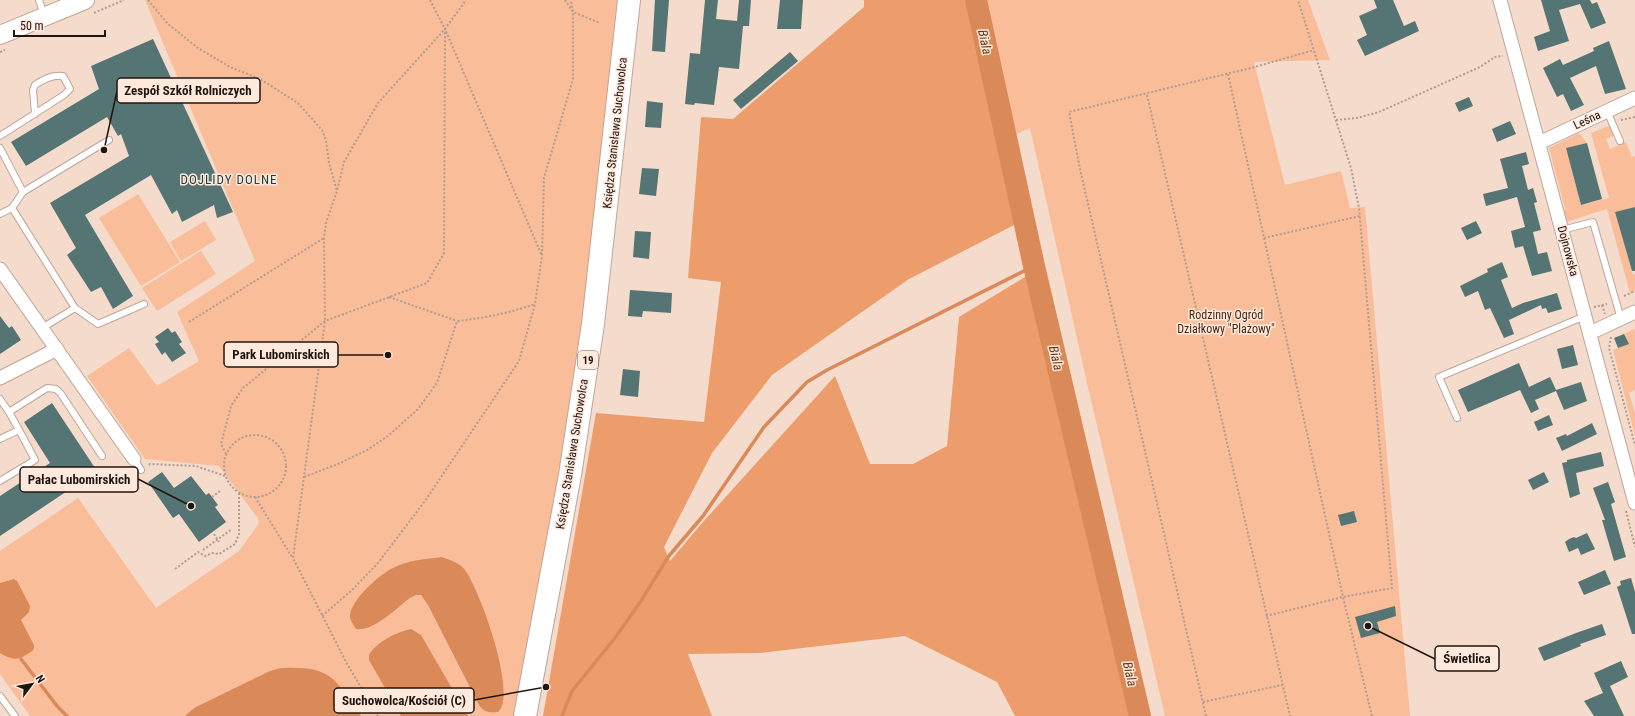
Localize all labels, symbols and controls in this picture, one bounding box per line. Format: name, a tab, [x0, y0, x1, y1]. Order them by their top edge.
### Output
scale bar	[14, 12, 105, 38]
text: 50 m	[20, 19, 44, 33]
water label: Biala	[975, 28, 995, 56]
street label: Księdza Stanisława Suchowolca	[600, 56, 630, 209]
callout: Zespół Szkół Rolniczych	[117, 78, 260, 103]
text: Zespół Szkół Rolniczych	[124, 83, 252, 98]
street label: Leśna	[1571, 108, 1603, 132]
district label: DOJLIDY DOLNE	[181, 172, 277, 187]
street label: Dojnowska	[1555, 224, 1582, 278]
park label: Rodzinny Ogród Działkowy "Plażowy"	[1177, 308, 1275, 336]
callout: Park Lubomirskich	[224, 342, 338, 367]
water label: Biala	[1046, 344, 1066, 372]
text: Park Lubomirskich	[232, 347, 330, 362]
road number: 19	[578, 351, 598, 369]
street label: Księdza Stanisława Suchowolca	[553, 378, 591, 530]
callout: Pałac Lubomirskich	[20, 467, 138, 492]
text: Pałac Lubomirskich	[28, 472, 130, 487]
callout: Świetlica	[1435, 646, 1499, 671]
text: Świetlica	[1443, 651, 1491, 666]
water label: Biala	[1120, 660, 1140, 688]
north arrow	[12, 664, 52, 704]
text: N	[33, 673, 47, 685]
callout: Suchowolca/Kościół (C)	[334, 688, 474, 713]
text: Suchowolca/Kościół (C)	[342, 693, 466, 708]

